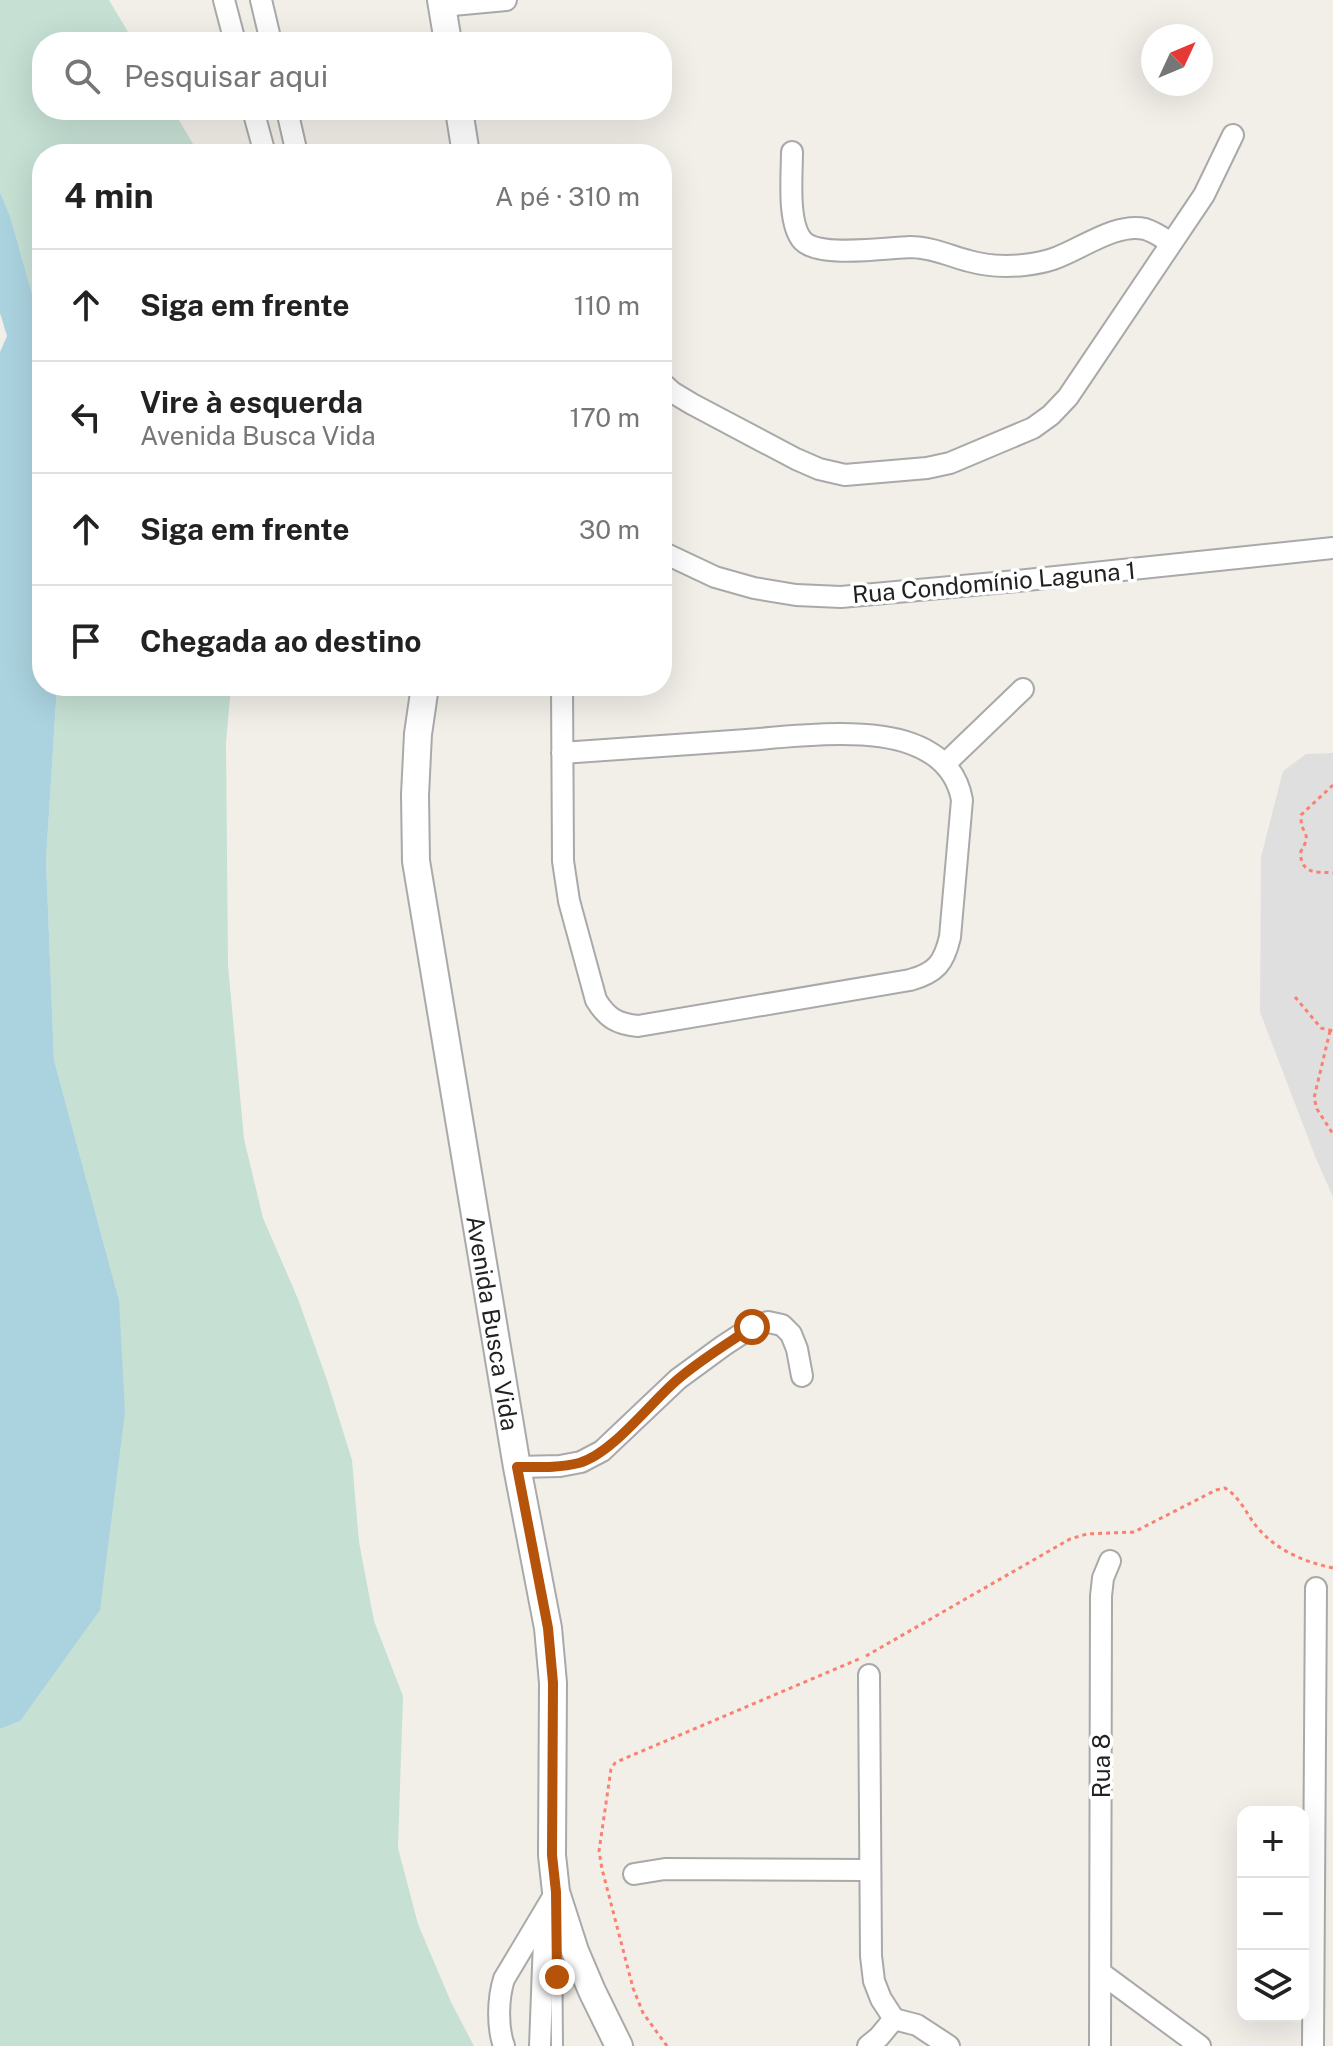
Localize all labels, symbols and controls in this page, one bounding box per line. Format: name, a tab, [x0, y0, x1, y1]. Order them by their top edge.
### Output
north arrow	[1141, 24, 1213, 96]
search box	[32, 32, 672, 120]
icon: search	[60, 54, 104, 98]
text: Pesquisar aqui	[124, 58, 328, 94]
text: 4 min	[64, 176, 154, 216]
text: A pé · 310 m	[495, 181, 640, 212]
icon: ahead	[64, 283, 108, 327]
text: Siga em frente	[140, 287, 350, 323]
text: 110 m	[574, 290, 640, 321]
text: Vire à esquerda	[140, 384, 363, 420]
icon: left	[64, 395, 108, 439]
text: 170 m	[570, 402, 640, 433]
text: Avenida Busca Vida	[140, 420, 376, 451]
icon: ahead	[64, 507, 108, 551]
text: Siga em frente	[140, 511, 350, 547]
text: 30 m	[579, 514, 640, 545]
street label: Rua Condomínio Laguna 1	[851, 556, 1137, 608]
icon: arrive	[64, 619, 108, 663]
text: Chegada ao destino	[140, 623, 421, 659]
street label: Avenida Busca Vida	[461, 1213, 525, 1433]
route start	[734, 1309, 770, 1345]
street label: Rua 8	[1087, 1734, 1115, 1798]
map controls	[1237, 1806, 1309, 2022]
button: +	[1237, 1806, 1309, 1878]
button: −	[1237, 1878, 1309, 1950]
button: layers	[1237, 1950, 1309, 2022]
route end	[539, 1959, 575, 1995]

